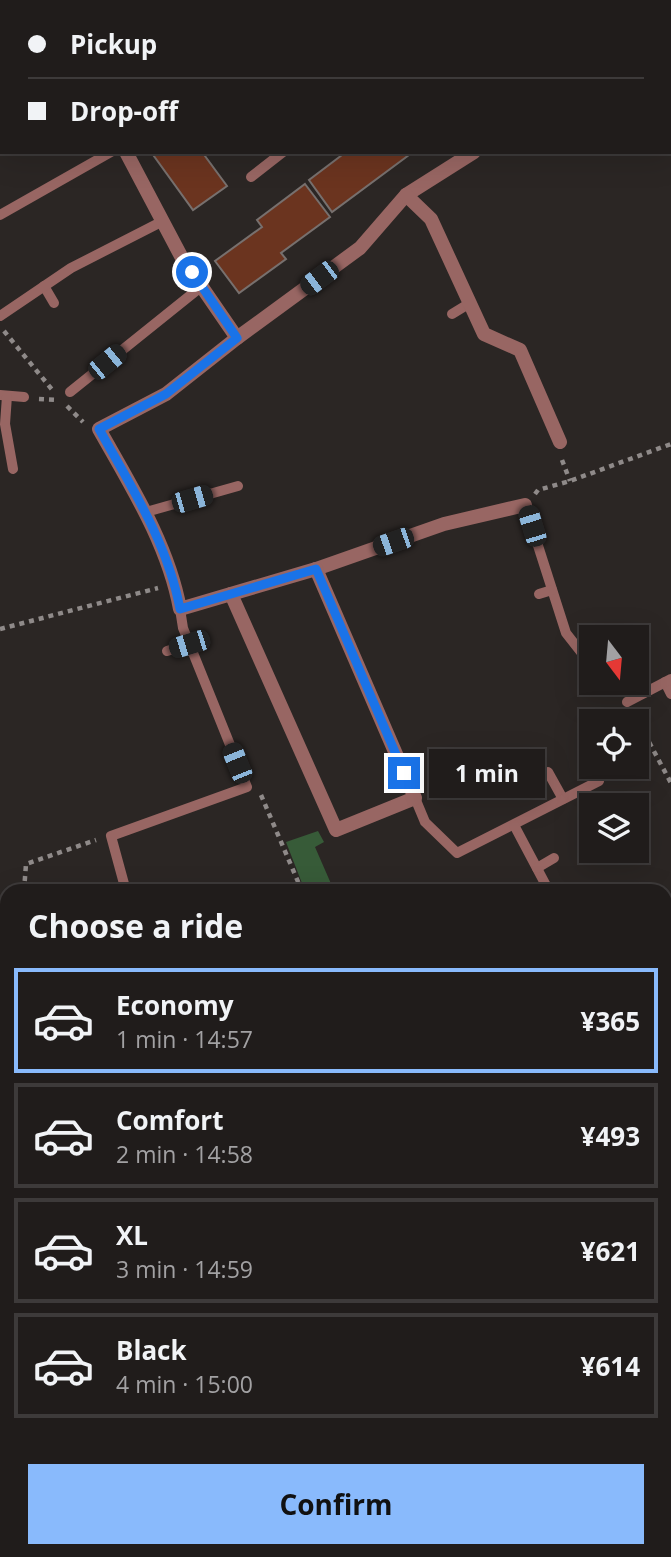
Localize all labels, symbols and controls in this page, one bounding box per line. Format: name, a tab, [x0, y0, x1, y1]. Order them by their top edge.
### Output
text: Pickup	[70, 26, 157, 62]
text: Drop-off	[70, 93, 178, 129]
route start	[176, 256, 208, 288]
car	[296, 257, 343, 299]
car	[85, 341, 130, 383]
car	[169, 483, 216, 515]
car	[516, 503, 549, 549]
car	[370, 525, 417, 559]
north arrow	[579, 625, 649, 695]
map controls	[579, 625, 649, 863]
car	[166, 628, 213, 660]
button: locate	[579, 709, 649, 779]
car	[220, 740, 255, 786]
callout: 1 min	[428, 748, 544, 798]
route end	[388, 757, 420, 789]
text: 1 min	[455, 757, 519, 789]
button: layers	[579, 793, 649, 863]
text: Choose a ride	[28, 904, 243, 947]
text: Economy	[116, 987, 234, 1023]
icon: car	[32, 989, 95, 1052]
text: ¥365	[581, 1003, 640, 1039]
text: 1 min · 14:57	[116, 1023, 253, 1055]
text: Comfort	[116, 1102, 223, 1138]
icon: car	[32, 1104, 95, 1167]
text: ¥493	[581, 1118, 640, 1154]
text: 2 min · 14:58	[116, 1138, 253, 1170]
text: XL	[116, 1217, 148, 1253]
icon: car	[32, 1219, 95, 1282]
text: ¥621	[581, 1233, 640, 1269]
text: 3 min · 14:59	[116, 1253, 253, 1285]
text: Black	[116, 1332, 187, 1368]
icon: car	[32, 1334, 95, 1397]
text: ¥614	[581, 1348, 640, 1384]
text: 4 min · 15:00	[116, 1368, 253, 1400]
button: Confirm	[28, 1464, 644, 1544]

